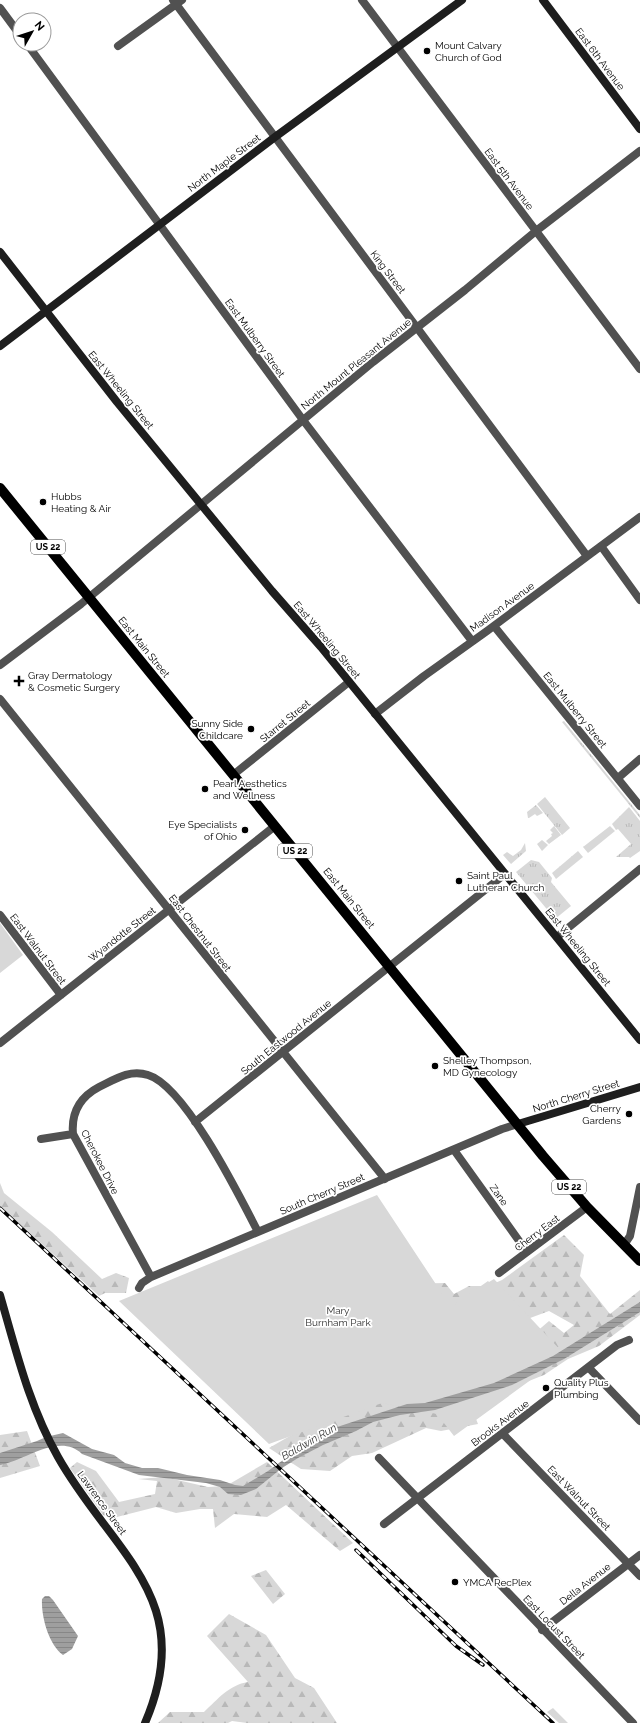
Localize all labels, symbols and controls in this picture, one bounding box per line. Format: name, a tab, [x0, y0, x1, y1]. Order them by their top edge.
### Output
north arrow	[12, 12, 52, 52]
text: N	[32, 19, 47, 33]
street label: East 6th Avenue	[573, 26, 627, 92]
place label: Mount Calvary Church of God	[435, 40, 502, 63]
marker: Mount Calvary Church of God	[422, 46, 432, 56]
street label: North Maple Street	[186, 132, 263, 194]
street label: East 5th Avenue	[482, 146, 536, 212]
street label: King Street	[368, 248, 408, 296]
street label: East Mulberry Street	[223, 297, 288, 380]
street label: North Mount Pleasant Avenue	[299, 316, 413, 412]
street label: East Wheeling Street	[86, 349, 156, 432]
place label: Hubbs Heating & Air	[51, 491, 112, 514]
marker: Hubbs Heating & Air	[38, 497, 48, 507]
road number: US 22	[31, 540, 65, 554]
street label: Madison Avenue	[468, 580, 536, 634]
street label: East Wheeling Street	[292, 599, 363, 681]
street label: East Main Street	[116, 615, 172, 680]
place label: Gray Dermatology & Cosmetic Surgery	[28, 670, 120, 693]
street label: East Mulberry Street	[541, 670, 609, 751]
marker: Gray Dermatology & Cosmetic Surgery	[13, 675, 25, 687]
street label: Starret Street	[258, 697, 313, 744]
place label: Sunny Side Childcare	[191, 718, 243, 741]
marker: Sunny Side Childcare	[246, 724, 256, 734]
place label: Pearl Aesthetics and Wellness	[213, 778, 287, 801]
marker: Pearl Aesthetics and Wellness	[200, 784, 210, 794]
place label: Eye Specialists of Ohio	[168, 819, 237, 842]
marker: Eye Specialists of Ohio	[240, 825, 250, 835]
road number: US 22	[278, 844, 312, 858]
street label: East Main Street	[321, 866, 377, 931]
place label: Saint Paul Lutheran Church	[467, 870, 545, 893]
marker: Saint Paul Lutheran Church	[454, 876, 464, 886]
street label: East Chestnut Street	[167, 892, 234, 974]
street label: Wyandotte Street	[86, 904, 158, 964]
street label: East Wheeling Street	[543, 906, 613, 989]
street label: East Walnut Street	[8, 912, 68, 987]
street label: South Eastwood Avenue	[239, 997, 333, 1077]
place label: Shelley Thompson, MD Gynecology	[443, 1055, 531, 1078]
marker: Shelley Thompson, MD Gynecology	[430, 1061, 440, 1071]
street label: North Cherry Street	[531, 1077, 621, 1114]
place label: Cherry Gardens	[582, 1103, 622, 1126]
marker: Cherry Gardens	[624, 1109, 634, 1119]
street label: Cherokee Drive	[79, 1128, 121, 1196]
street label: South Cherry Street	[278, 1171, 366, 1217]
road number: US 22	[552, 1180, 586, 1194]
street label: Zane	[488, 1182, 510, 1208]
street label: Cherry East	[513, 1212, 562, 1253]
park label: Mary Burnham Park	[305, 1305, 371, 1328]
place label: Quality Plus Plumbing	[554, 1377, 609, 1400]
marker: Quality Plus Plumbing	[541, 1383, 551, 1393]
street label: Brooks Avenue	[469, 1398, 531, 1448]
water label: Baldwin Run	[279, 1421, 339, 1463]
street label: East Walnut Street	[545, 1463, 613, 1533]
street label: Lawrence Street	[75, 1469, 129, 1537]
street label: Della Avenue	[557, 1561, 613, 1607]
marker: YMCA RecPlex	[450, 1577, 460, 1587]
place label: YMCA RecPlex	[463, 1577, 531, 1588]
street label: East Locust Street	[521, 1593, 588, 1661]

